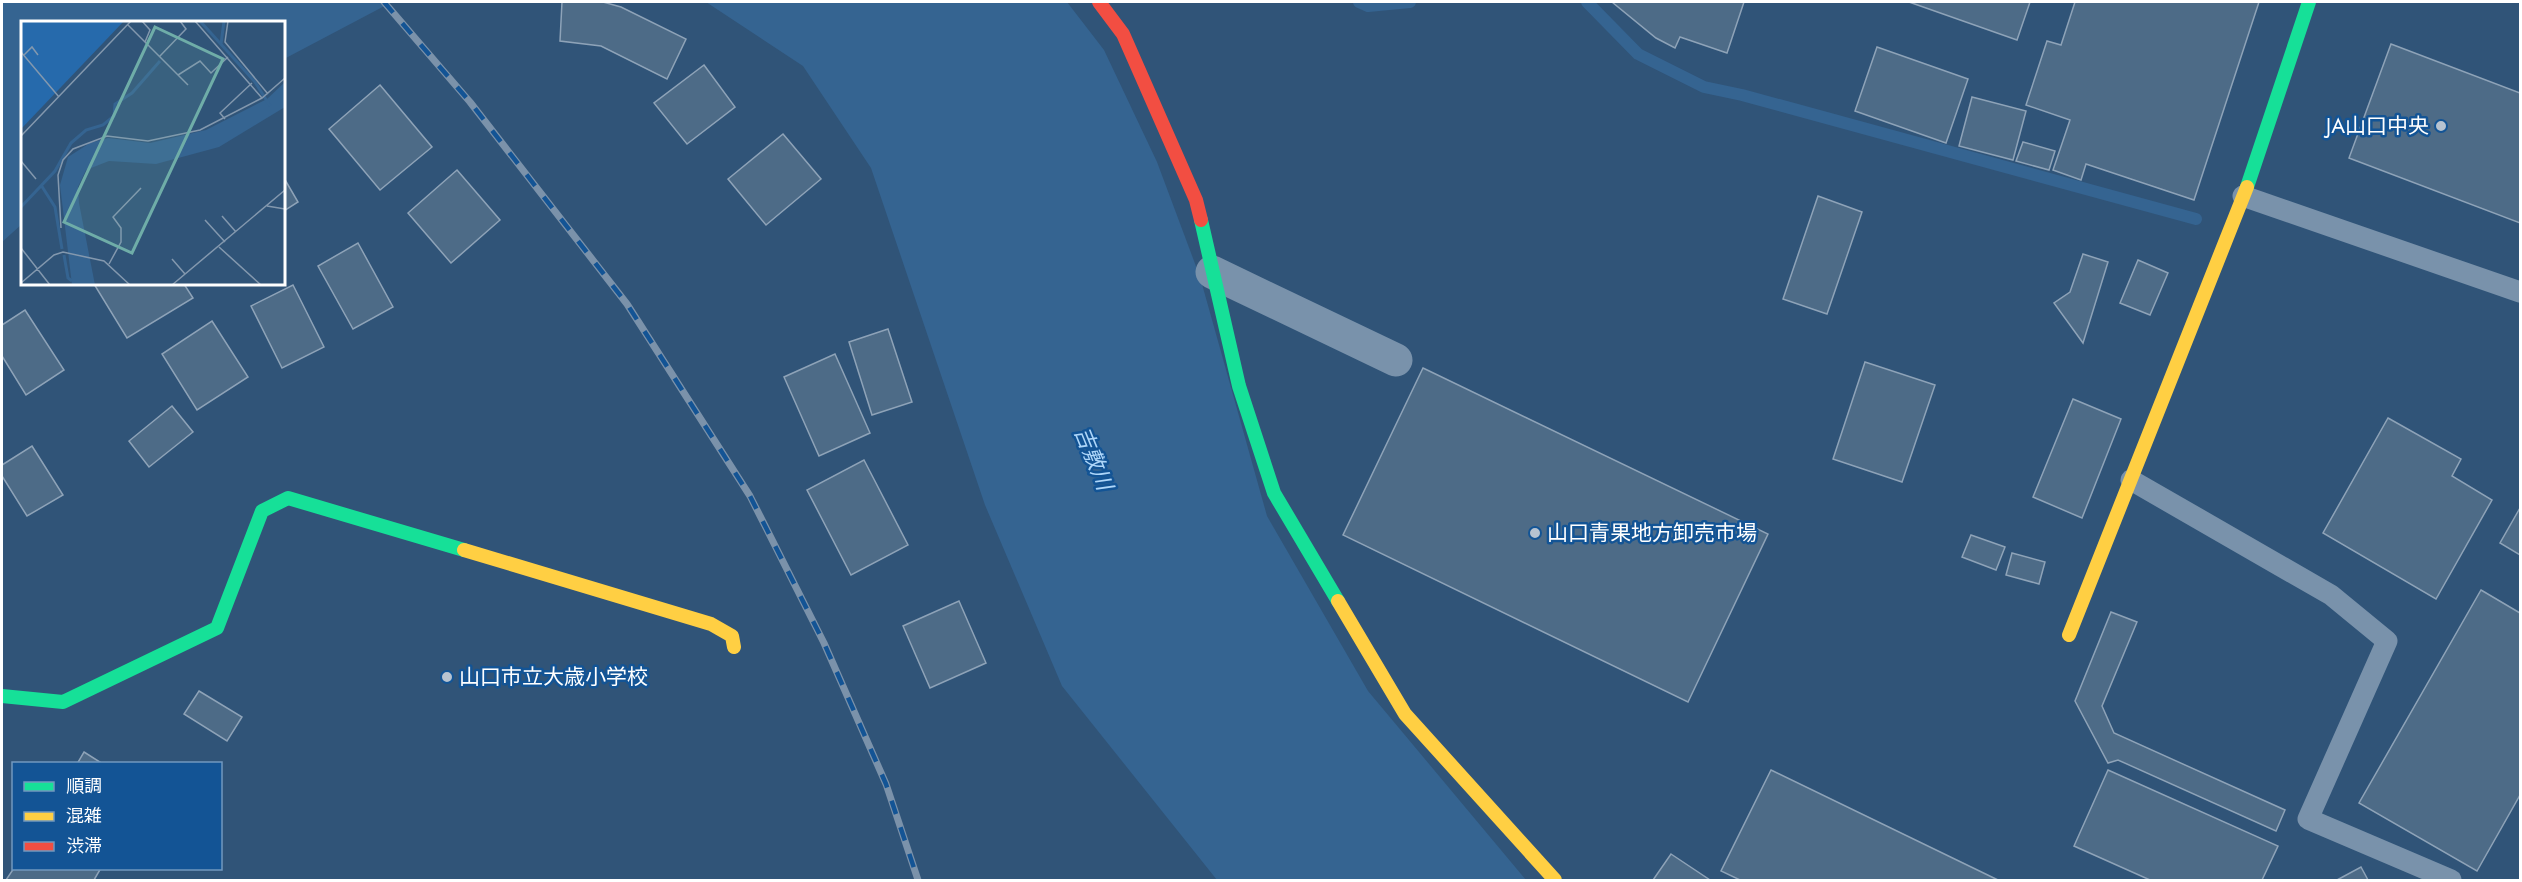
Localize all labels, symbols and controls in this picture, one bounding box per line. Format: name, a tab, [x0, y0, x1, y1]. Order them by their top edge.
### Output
inset map	[21, 21, 285, 285]
place label: JA山口中央	[2323, 111, 2429, 141]
marker: JA山口中央	[2434, 119, 2448, 133]
water label: 吉敷川	[1067, 421, 1122, 496]
place label: 山口青果地方卸売市場	[1547, 518, 1757, 548]
marker: 山口青果地方卸売市場	[1528, 526, 1542, 540]
place label: 山口市立大歳小学校	[459, 662, 648, 692]
marker: 山口市立大歳小学校	[440, 670, 454, 684]
legend	[12, 762, 222, 870]
text: 順調	[66, 773, 102, 799]
text: 混雑	[66, 803, 102, 829]
text: 渋滞	[66, 833, 102, 859]

